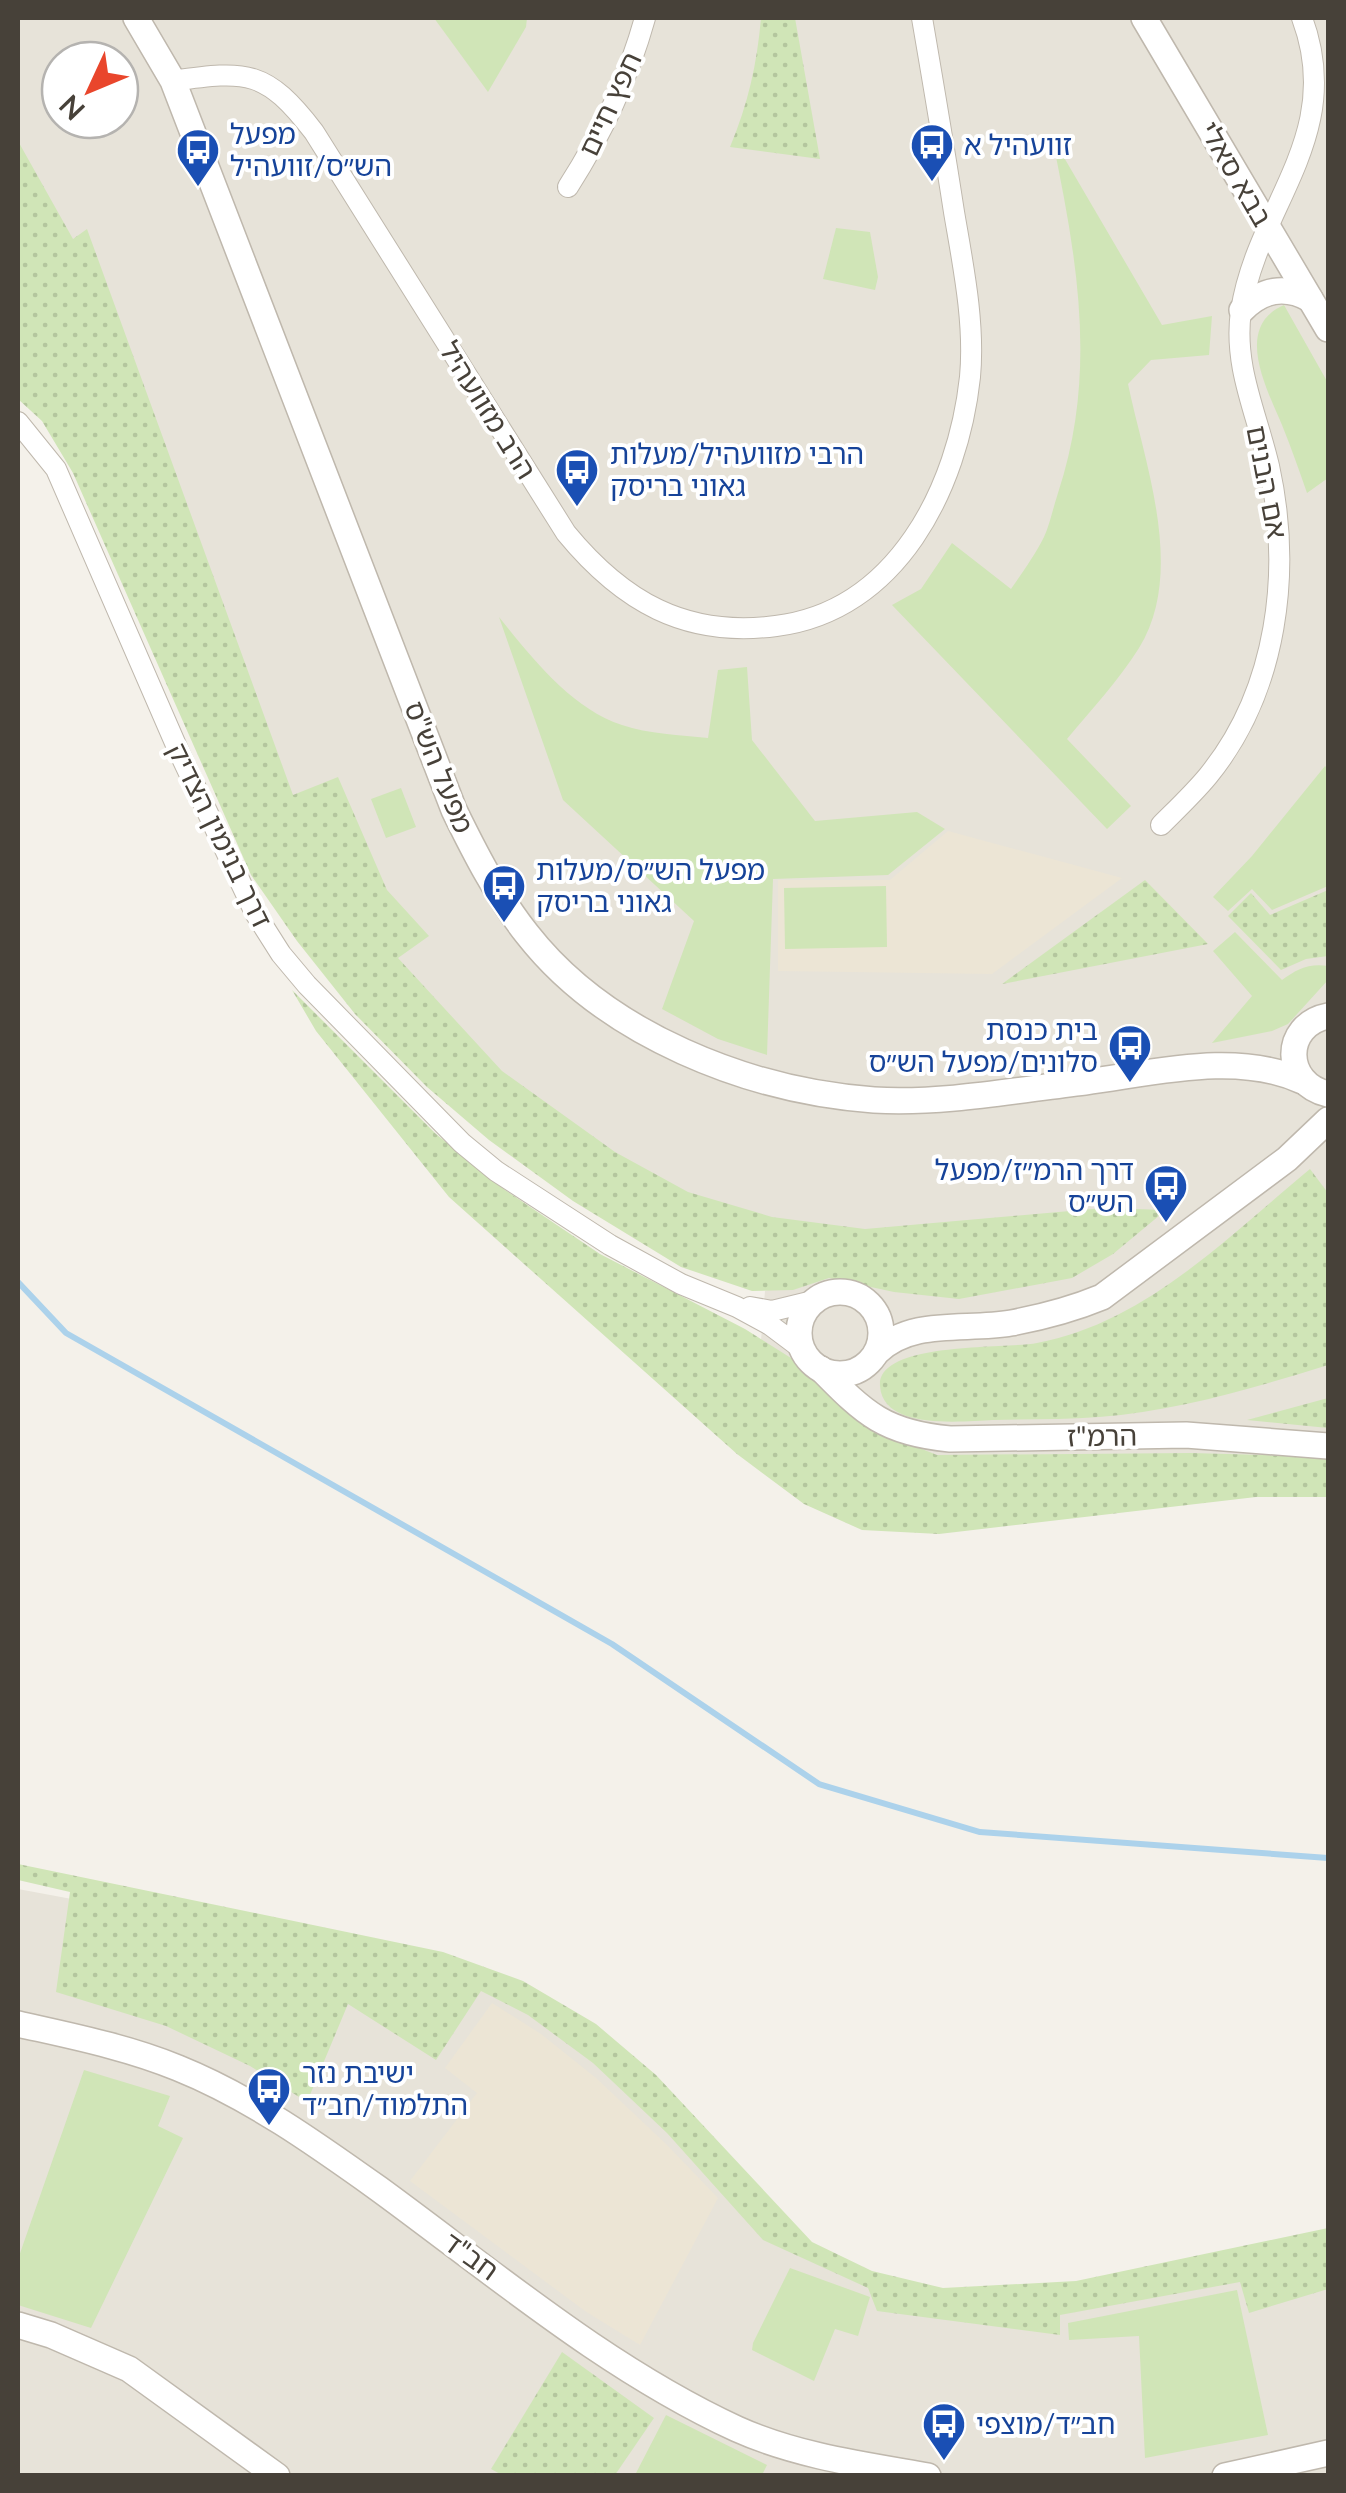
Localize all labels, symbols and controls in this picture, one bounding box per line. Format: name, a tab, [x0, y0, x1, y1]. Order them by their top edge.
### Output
north arrow	[40, 40, 140, 140]
street label: חפץ חיים	[570, 46, 648, 161]
text: N	[52, 88, 91, 128]
street label: בבא סאלי	[1193, 115, 1280, 232]
place label: מפעל הש״ס/זוועהיל	[230, 116, 392, 182]
bus stop icon: זוועהיל א	[909, 122, 955, 183]
bus stop icon: מפעל הש״ס/זוועהיל	[175, 127, 221, 188]
place label: זוועהיל א	[964, 127, 1072, 161]
street label: הרב מזוועהיל	[433, 334, 545, 485]
street label: אם הבנים	[1240, 422, 1296, 541]
place label: הרבי מזוועהיל/מעלות גאוני בריסק	[610, 436, 864, 502]
bus stop icon: הרבי מזוועהיל/מעלות גאוני בריסק	[554, 447, 600, 508]
street label: מפעל הש"ס	[398, 696, 482, 838]
street label: דרך בנימין הצדיק	[161, 736, 280, 933]
place label: מפעל הש״ס/מעלות גאוני בריסק	[536, 852, 765, 918]
bus stop icon: מפעל הש״ס/מעלות גאוני בריסק	[481, 863, 527, 924]
place label: בית כנסת סלונים/מפעל הש״ס	[868, 1012, 1098, 1078]
bus stop icon: בית כנסת סלונים/מפעל הש״ס	[1107, 1023, 1153, 1084]
place label: דרך הרמ״ז/מפעל הש״ס	[935, 1152, 1134, 1218]
bus stop icon: דרך הרמ״ז/מפעל הש״ס	[1143, 1163, 1189, 1224]
street label: הרמ"ז	[1067, 1417, 1137, 1453]
place label: ישיבת נזר התלמוד/חב״ד	[302, 2055, 468, 2121]
bus stop icon: ישיבת נזר התלמוד/חב״ד	[246, 2066, 292, 2127]
street label: חב"ד	[437, 2224, 506, 2287]
bus stop icon: חב״ד/מוצפי	[921, 2401, 967, 2462]
place label: חב״ד/מוצפי	[976, 2406, 1115, 2440]

